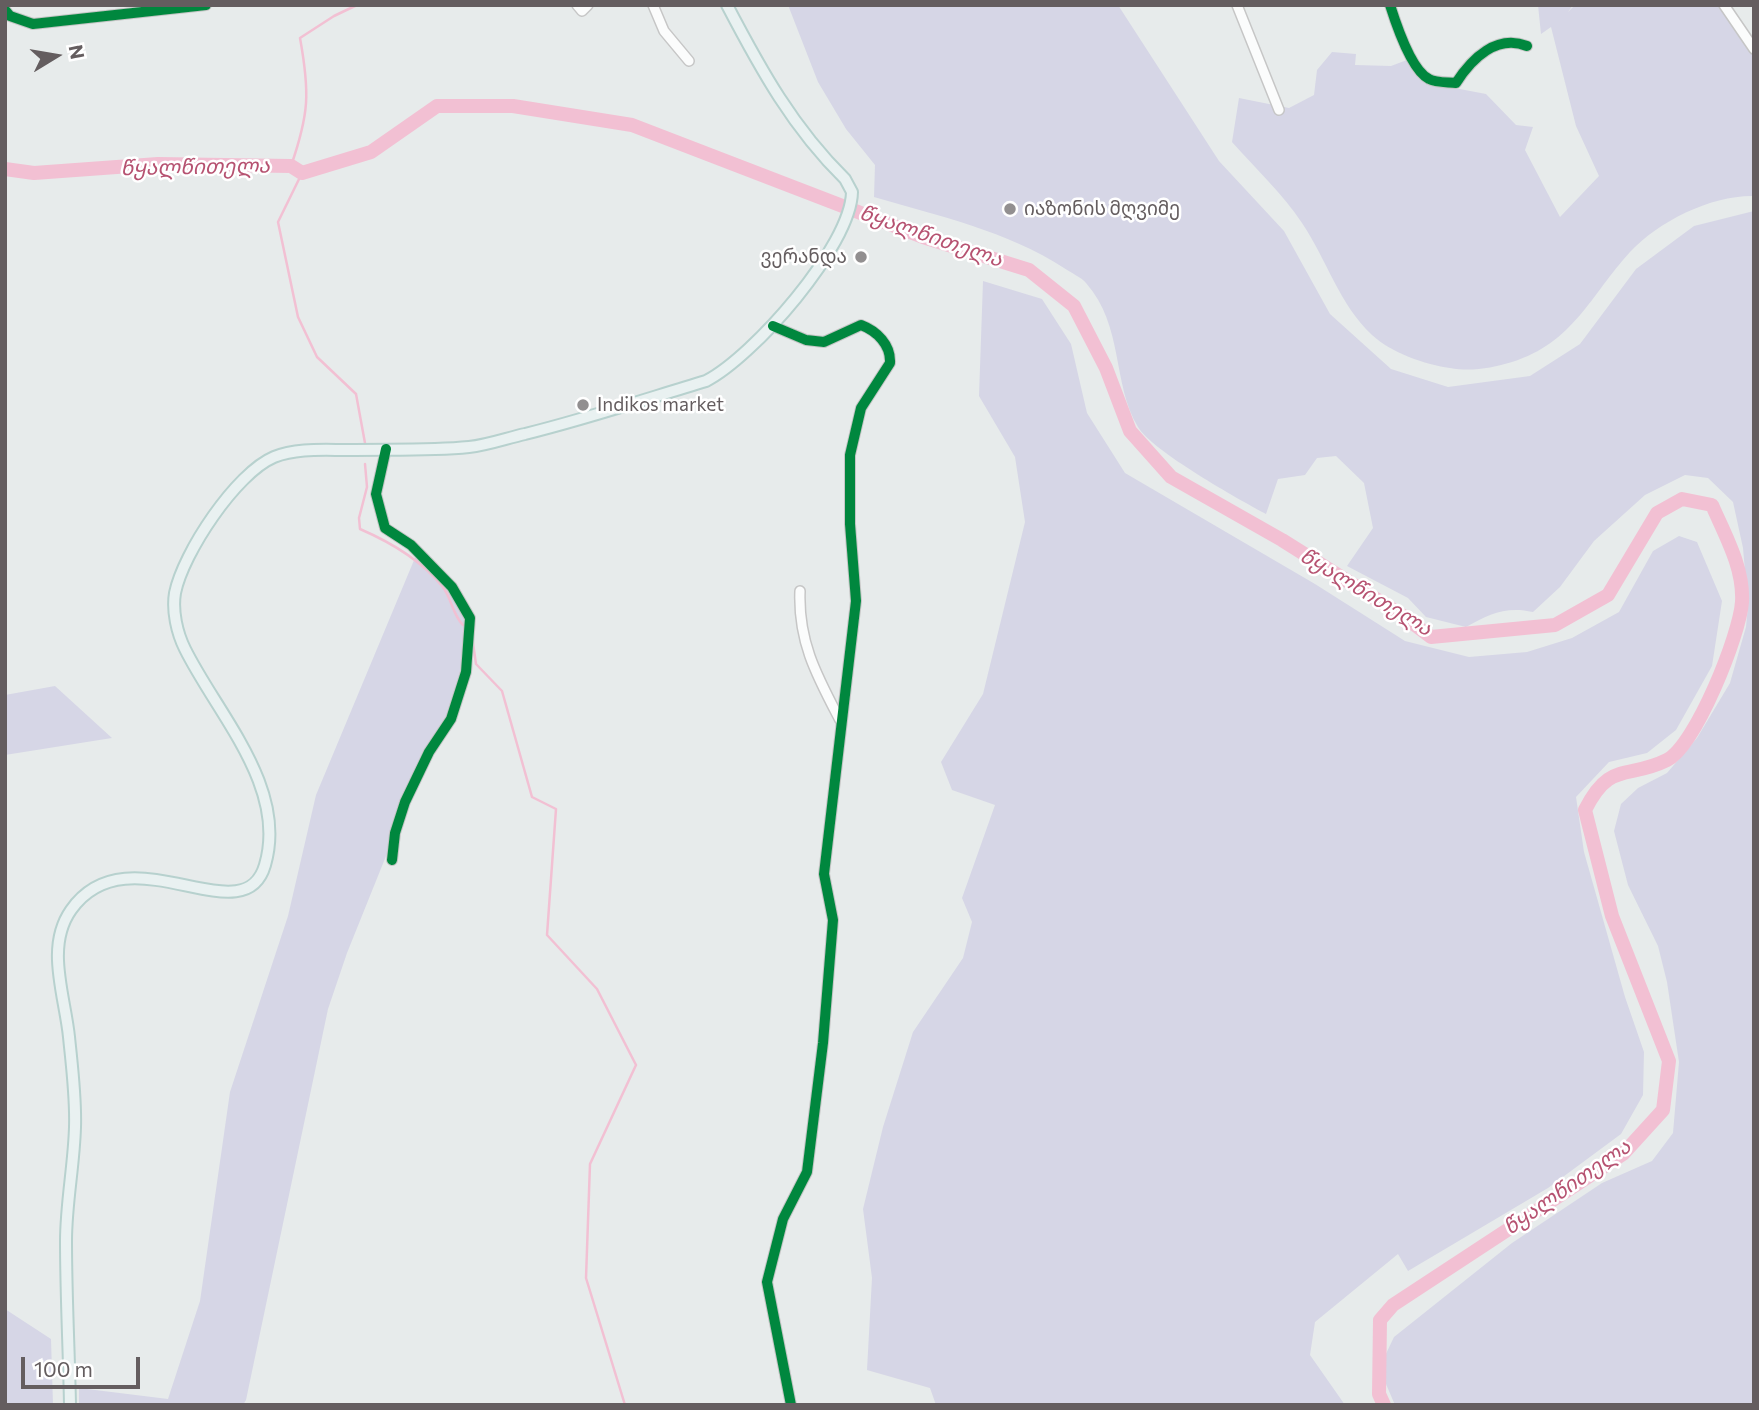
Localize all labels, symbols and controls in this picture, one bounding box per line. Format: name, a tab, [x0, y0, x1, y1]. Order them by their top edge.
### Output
north arrow	[21, 21, 91, 91]
text: N	[64, 43, 90, 61]
water label: წყალწითელა	[120, 153, 270, 181]
place label: იაზონის მღვიმე	[1024, 198, 1180, 220]
water label: წყალწითელა	[856, 200, 1006, 272]
marker: იაზონის მღვიმე	[1002, 201, 1018, 217]
place label: ვერანდა	[760, 246, 847, 268]
marker: ვერანდა	[853, 249, 869, 265]
place label: Indikos market	[597, 394, 724, 416]
marker: Indikos market	[575, 397, 591, 413]
water label: წყალწითელა	[1295, 543, 1437, 641]
water label: წყალწითელა	[1499, 1134, 1635, 1240]
scale bar	[24, 1344, 144, 1388]
text: 100 m	[34, 1356, 93, 1381]

